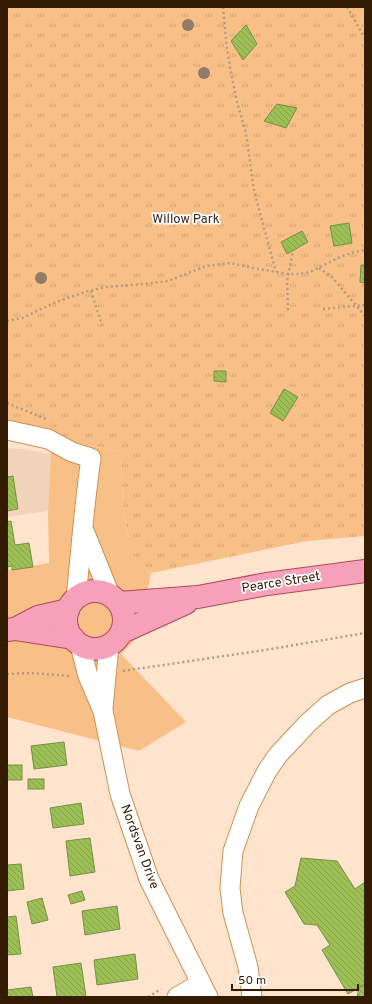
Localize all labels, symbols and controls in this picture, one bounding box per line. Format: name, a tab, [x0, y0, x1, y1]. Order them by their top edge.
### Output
park label: Willow Park	[152, 212, 220, 228]
street label: Pearce Street	[241, 569, 322, 597]
street label: Nordsvan Drive	[116, 802, 162, 892]
scale bar	[232, 966, 358, 992]
text: 50 m	[238, 973, 266, 989]

